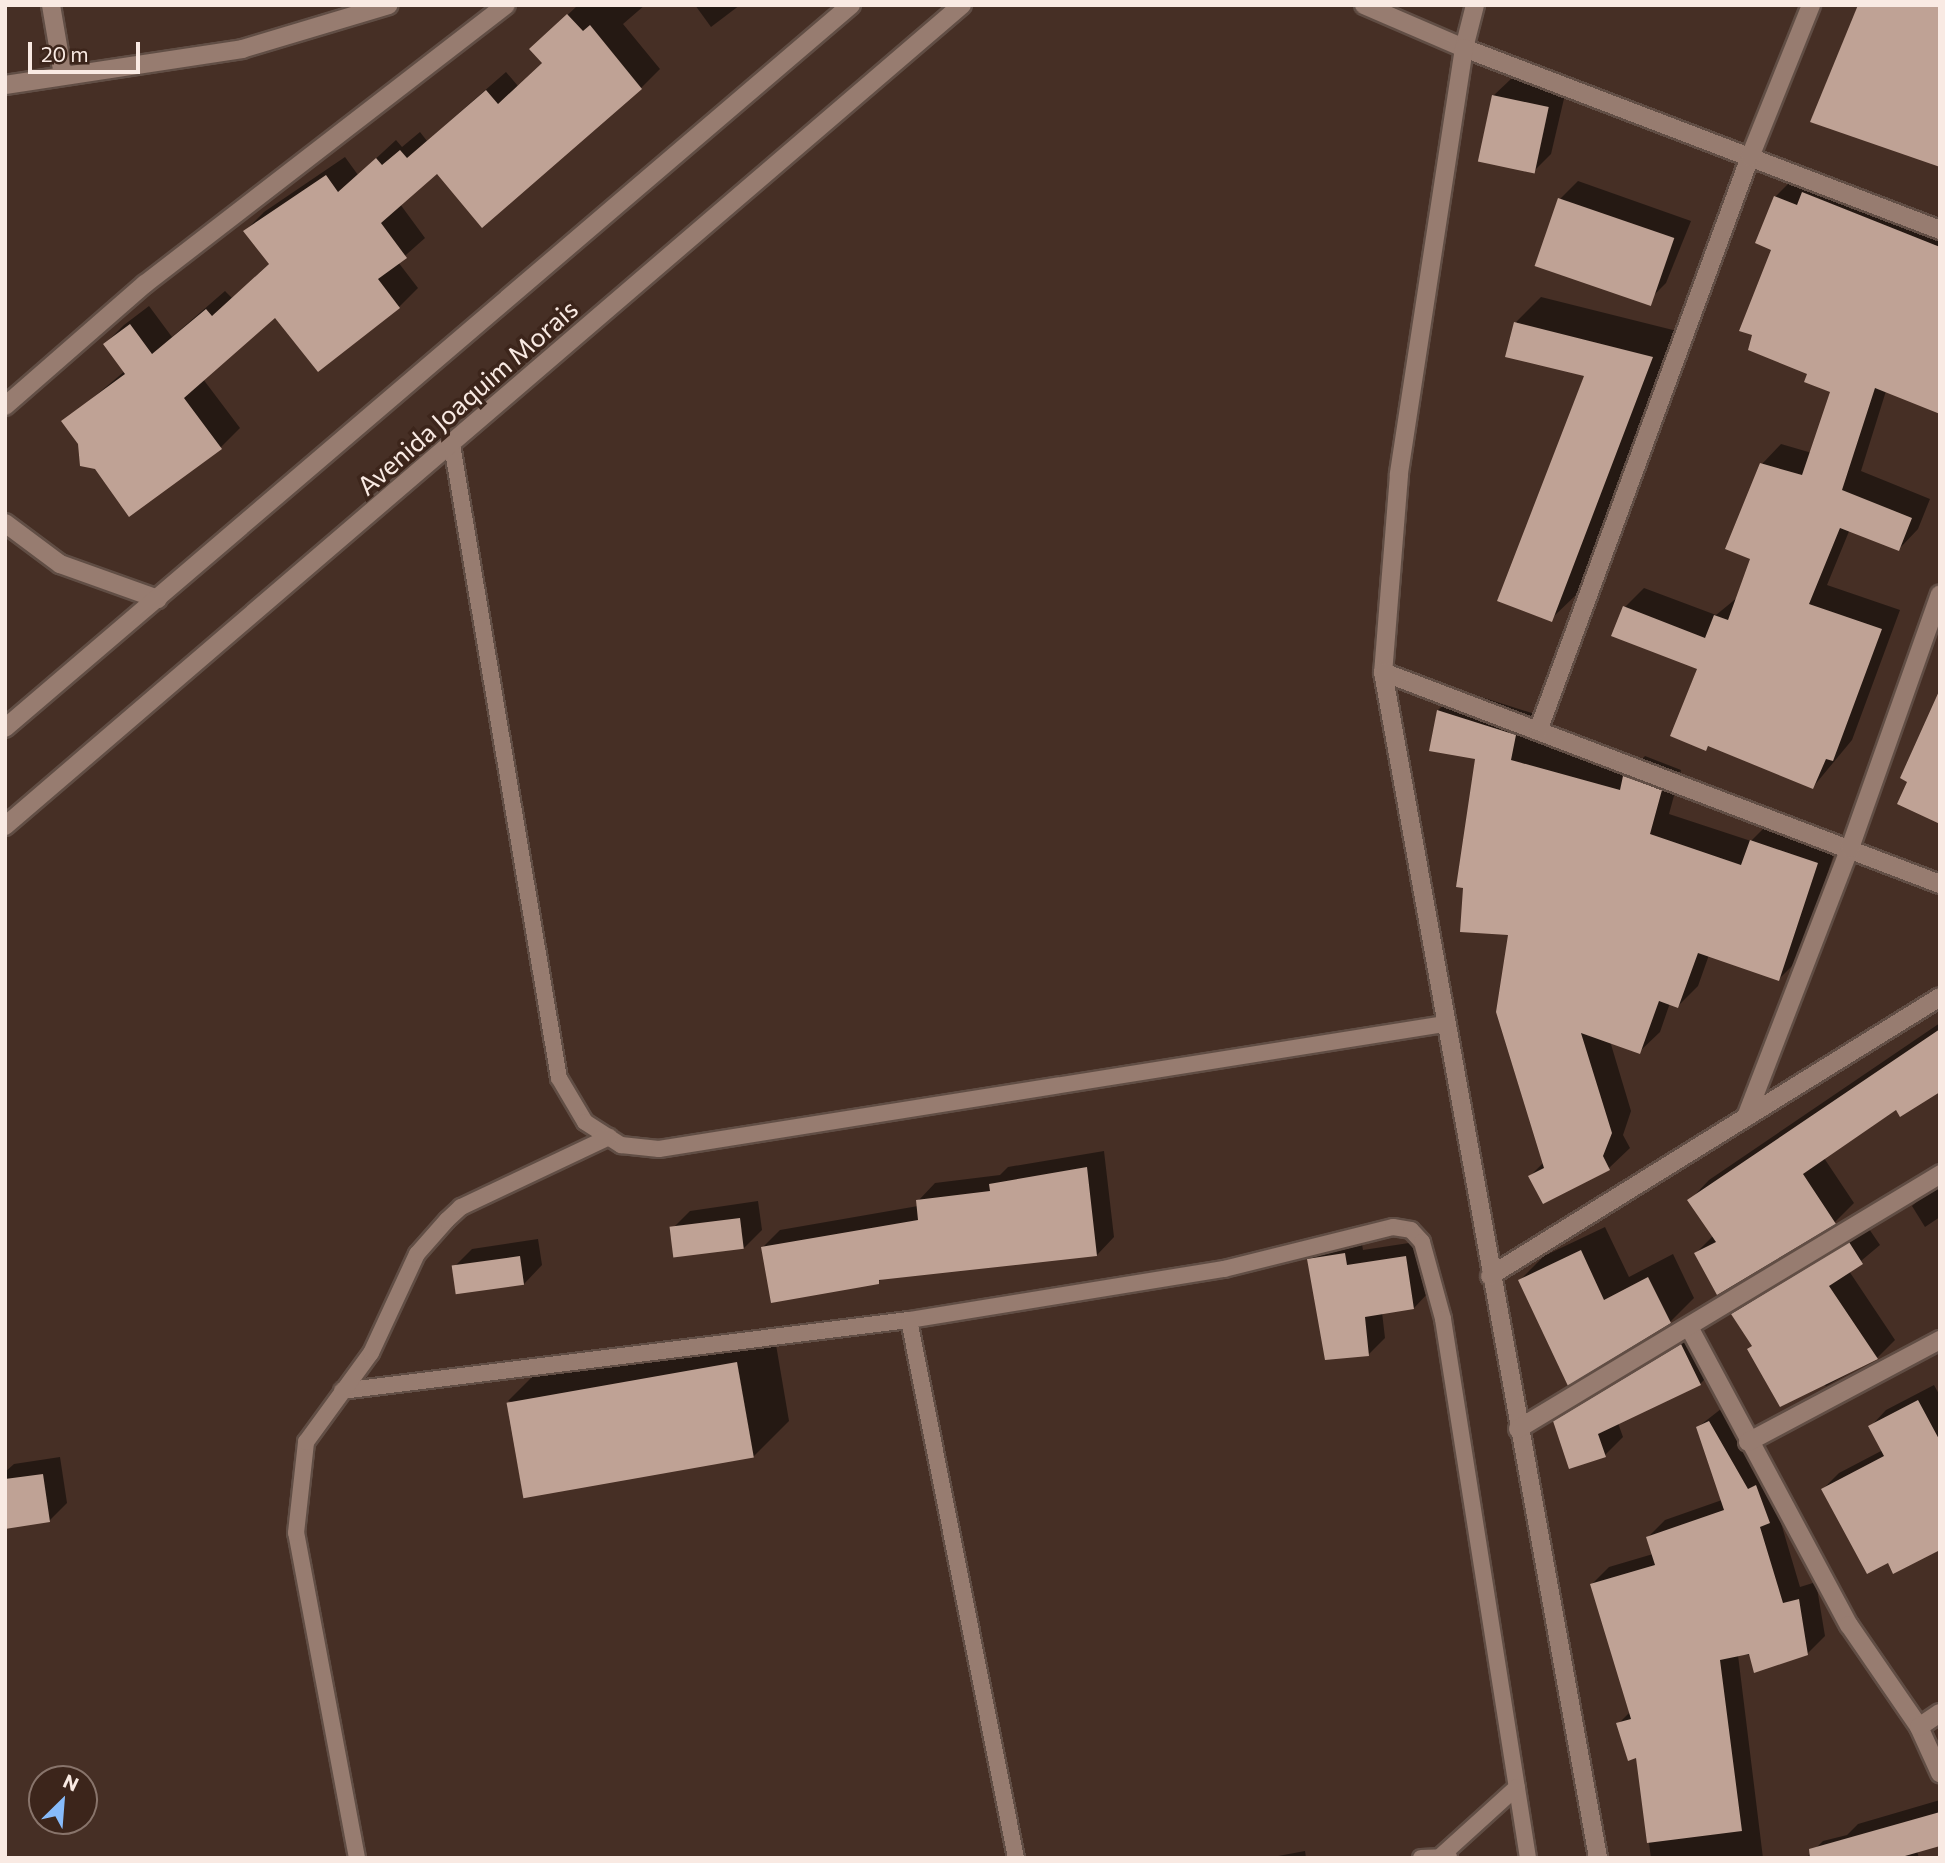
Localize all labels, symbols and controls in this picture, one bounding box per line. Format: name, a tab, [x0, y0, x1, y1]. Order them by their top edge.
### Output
scale bar	[32, 28, 144, 72]
text: 20 m	[41, 41, 89, 66]
street label: Avenida Joaquim Morais	[350, 293, 584, 501]
north arrow	[28, 1765, 98, 1835]
text: N	[60, 1769, 83, 1796]

